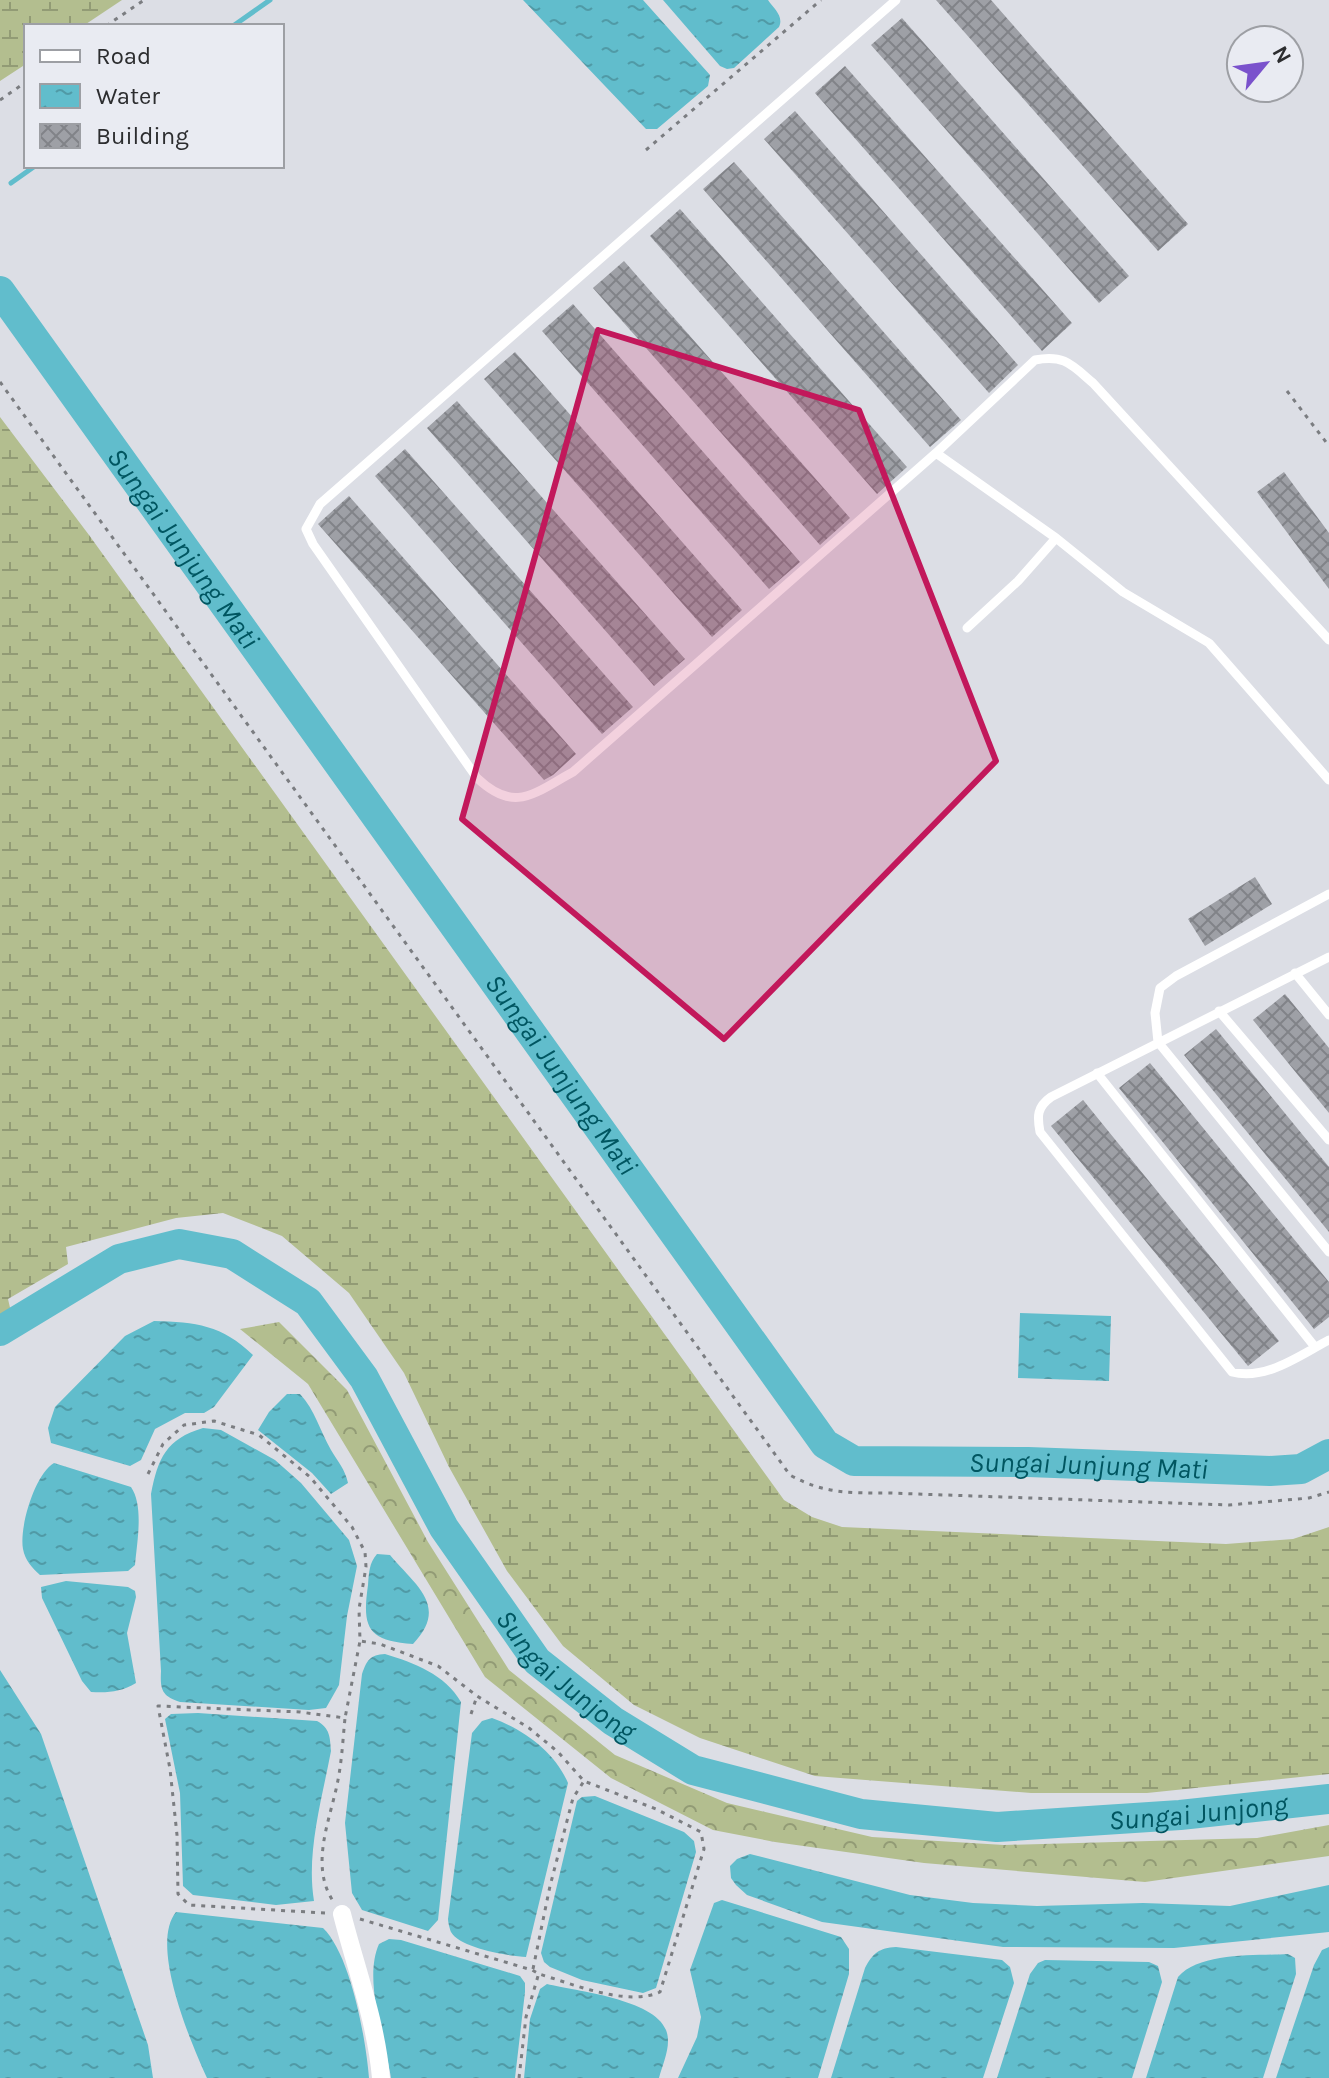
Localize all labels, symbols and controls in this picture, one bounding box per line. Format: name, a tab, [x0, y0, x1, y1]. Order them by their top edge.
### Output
legend	[24, 24, 284, 168]
north arrow	[1225, 24, 1305, 104]
text: Road	[96, 42, 151, 70]
text: N	[1266, 42, 1297, 68]
text: Water	[96, 82, 160, 110]
text: Building	[96, 122, 189, 150]
water label: Sungai Junjung Mati	[100, 441, 267, 655]
water label: Sungai Junjung Mati	[478, 968, 645, 1182]
water label: Sungai Junjung Mati	[969, 1446, 1209, 1486]
water label: Sungai Junjong	[489, 1603, 643, 1749]
water label: Sungai Junjong	[1108, 1787, 1291, 1837]

